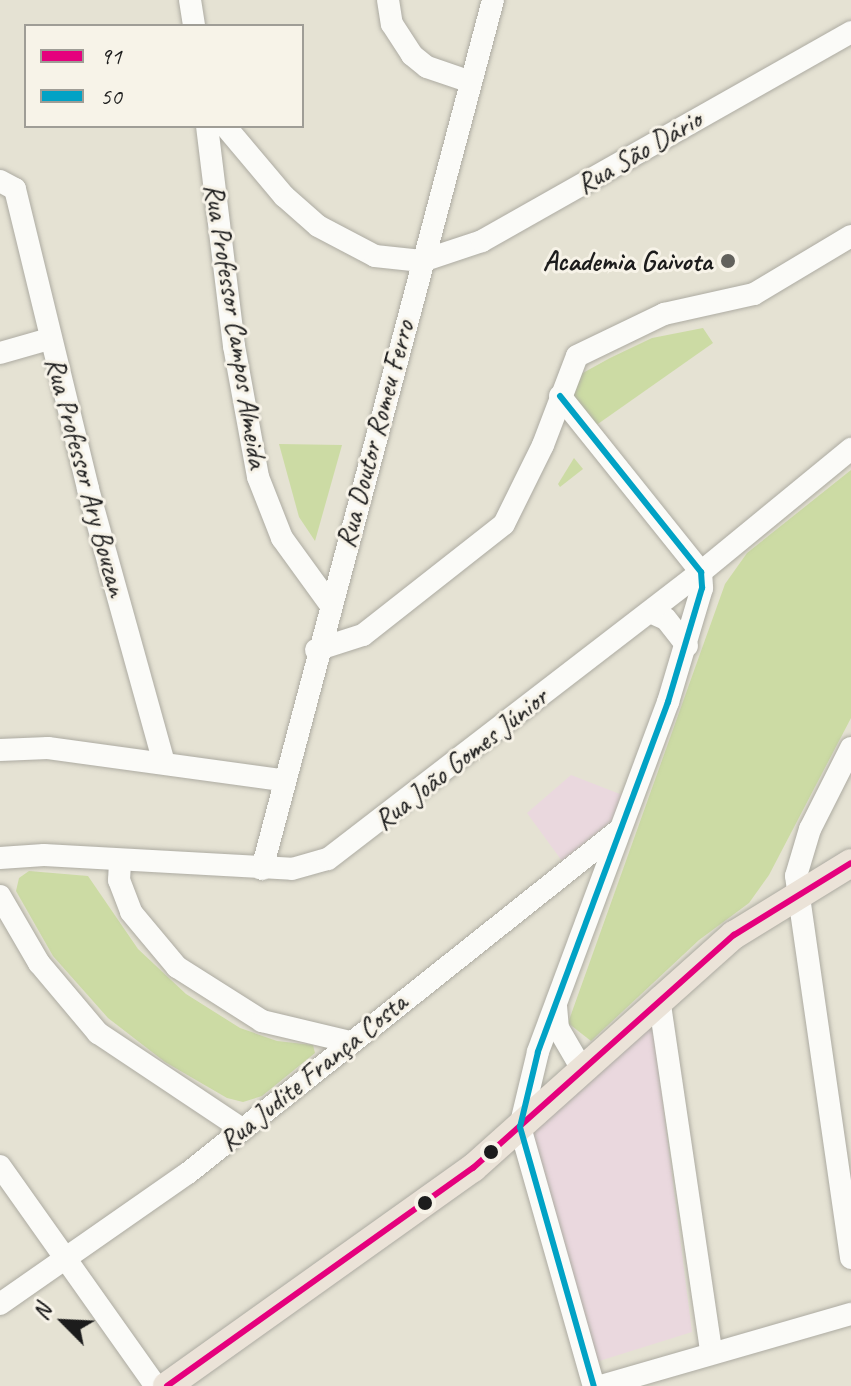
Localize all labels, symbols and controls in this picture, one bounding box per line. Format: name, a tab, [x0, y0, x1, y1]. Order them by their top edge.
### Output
legend	[24, 24, 304, 128]
text: 91	[100, 41, 122, 71]
text: 50	[100, 81, 122, 111]
street label: Rua São Dário	[570, 103, 708, 201]
street label: Rua Professor Campos Almeida	[197, 181, 275, 471]
place label: Academia Gaivota	[541, 244, 712, 278]
marker: Academia Gaivota	[719, 252, 737, 270]
street label: Rua Doutor Romeu Ferro	[329, 317, 421, 551]
street label: Rua Professor Ary Bouzan	[38, 354, 134, 600]
street label: Rua João Gomes Júnior	[368, 681, 554, 837]
street label: Rua Judite França Costa	[212, 986, 414, 1158]
unlabelled marker	[483, 1144, 499, 1160]
unlabelled marker	[417, 1195, 433, 1211]
north arrow	[24, 1282, 104, 1362]
text: N	[27, 1300, 58, 1324]

